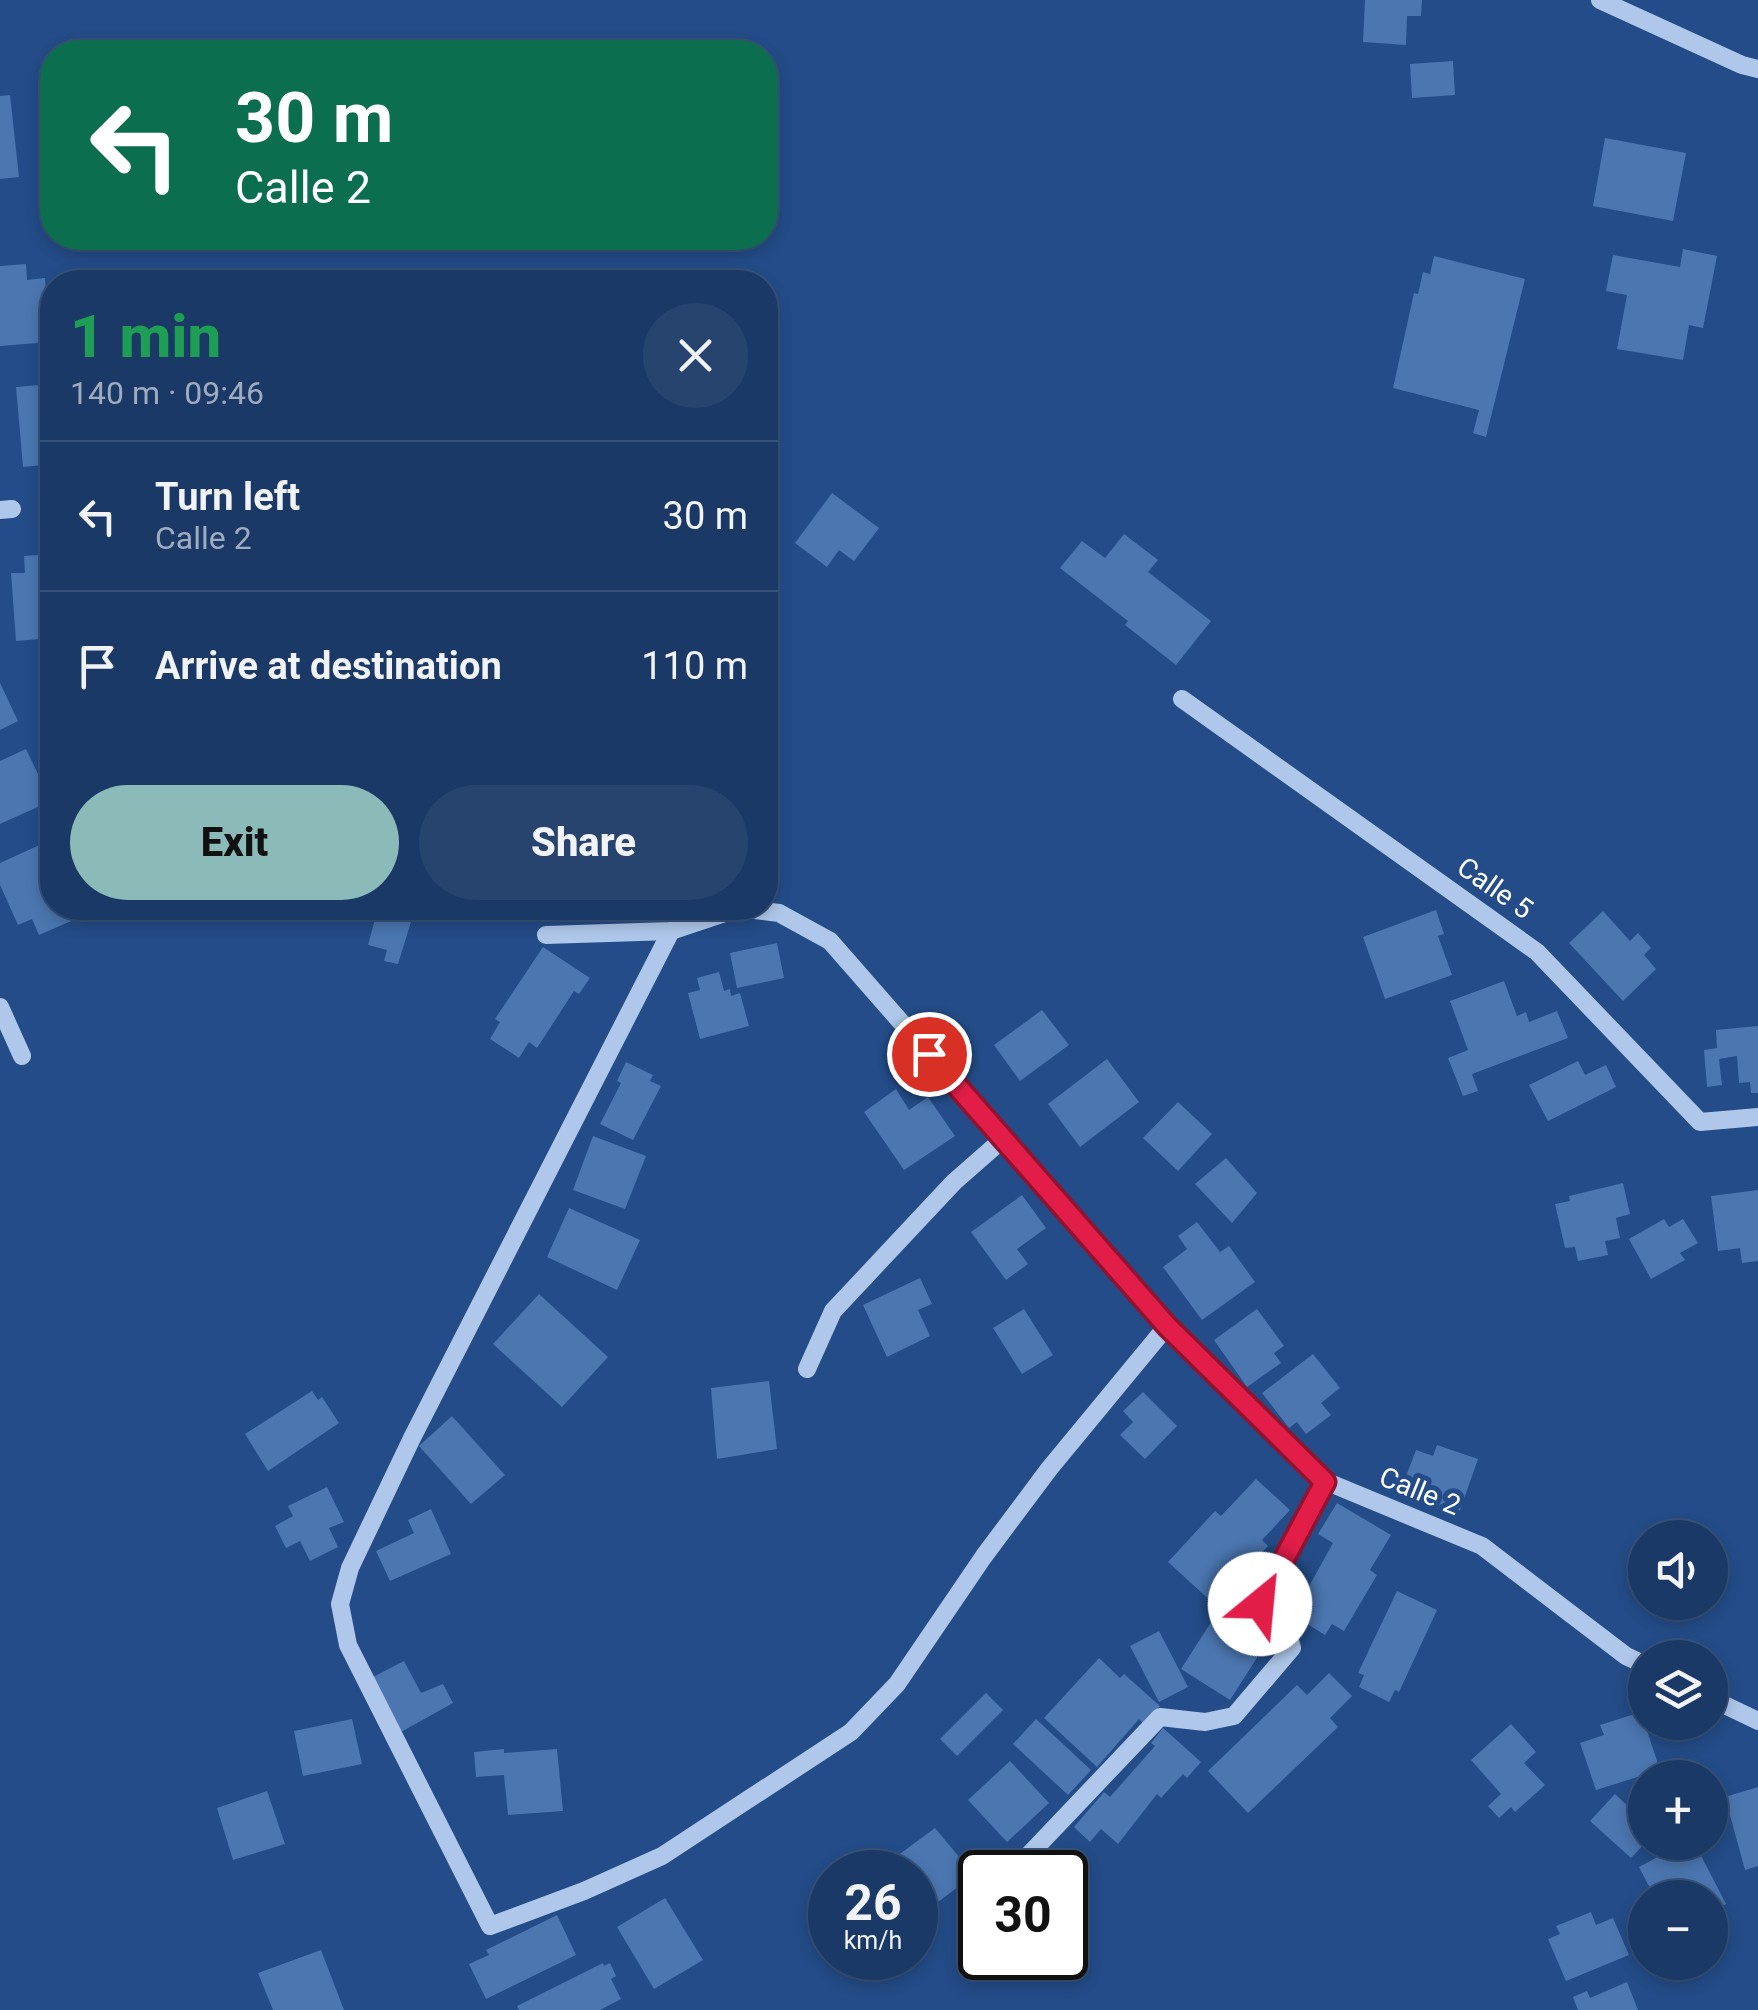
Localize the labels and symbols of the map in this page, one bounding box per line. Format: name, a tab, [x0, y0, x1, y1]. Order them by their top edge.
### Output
street label: Calle 5	[1451, 850, 1539, 926]
pin	[887, 1012, 972, 1097]
street label: Calle 2	[1375, 1460, 1465, 1522]
position arrow	[1208, 1552, 1312, 1656]
speed limit sign: 30	[958, 1850, 1088, 1980]

